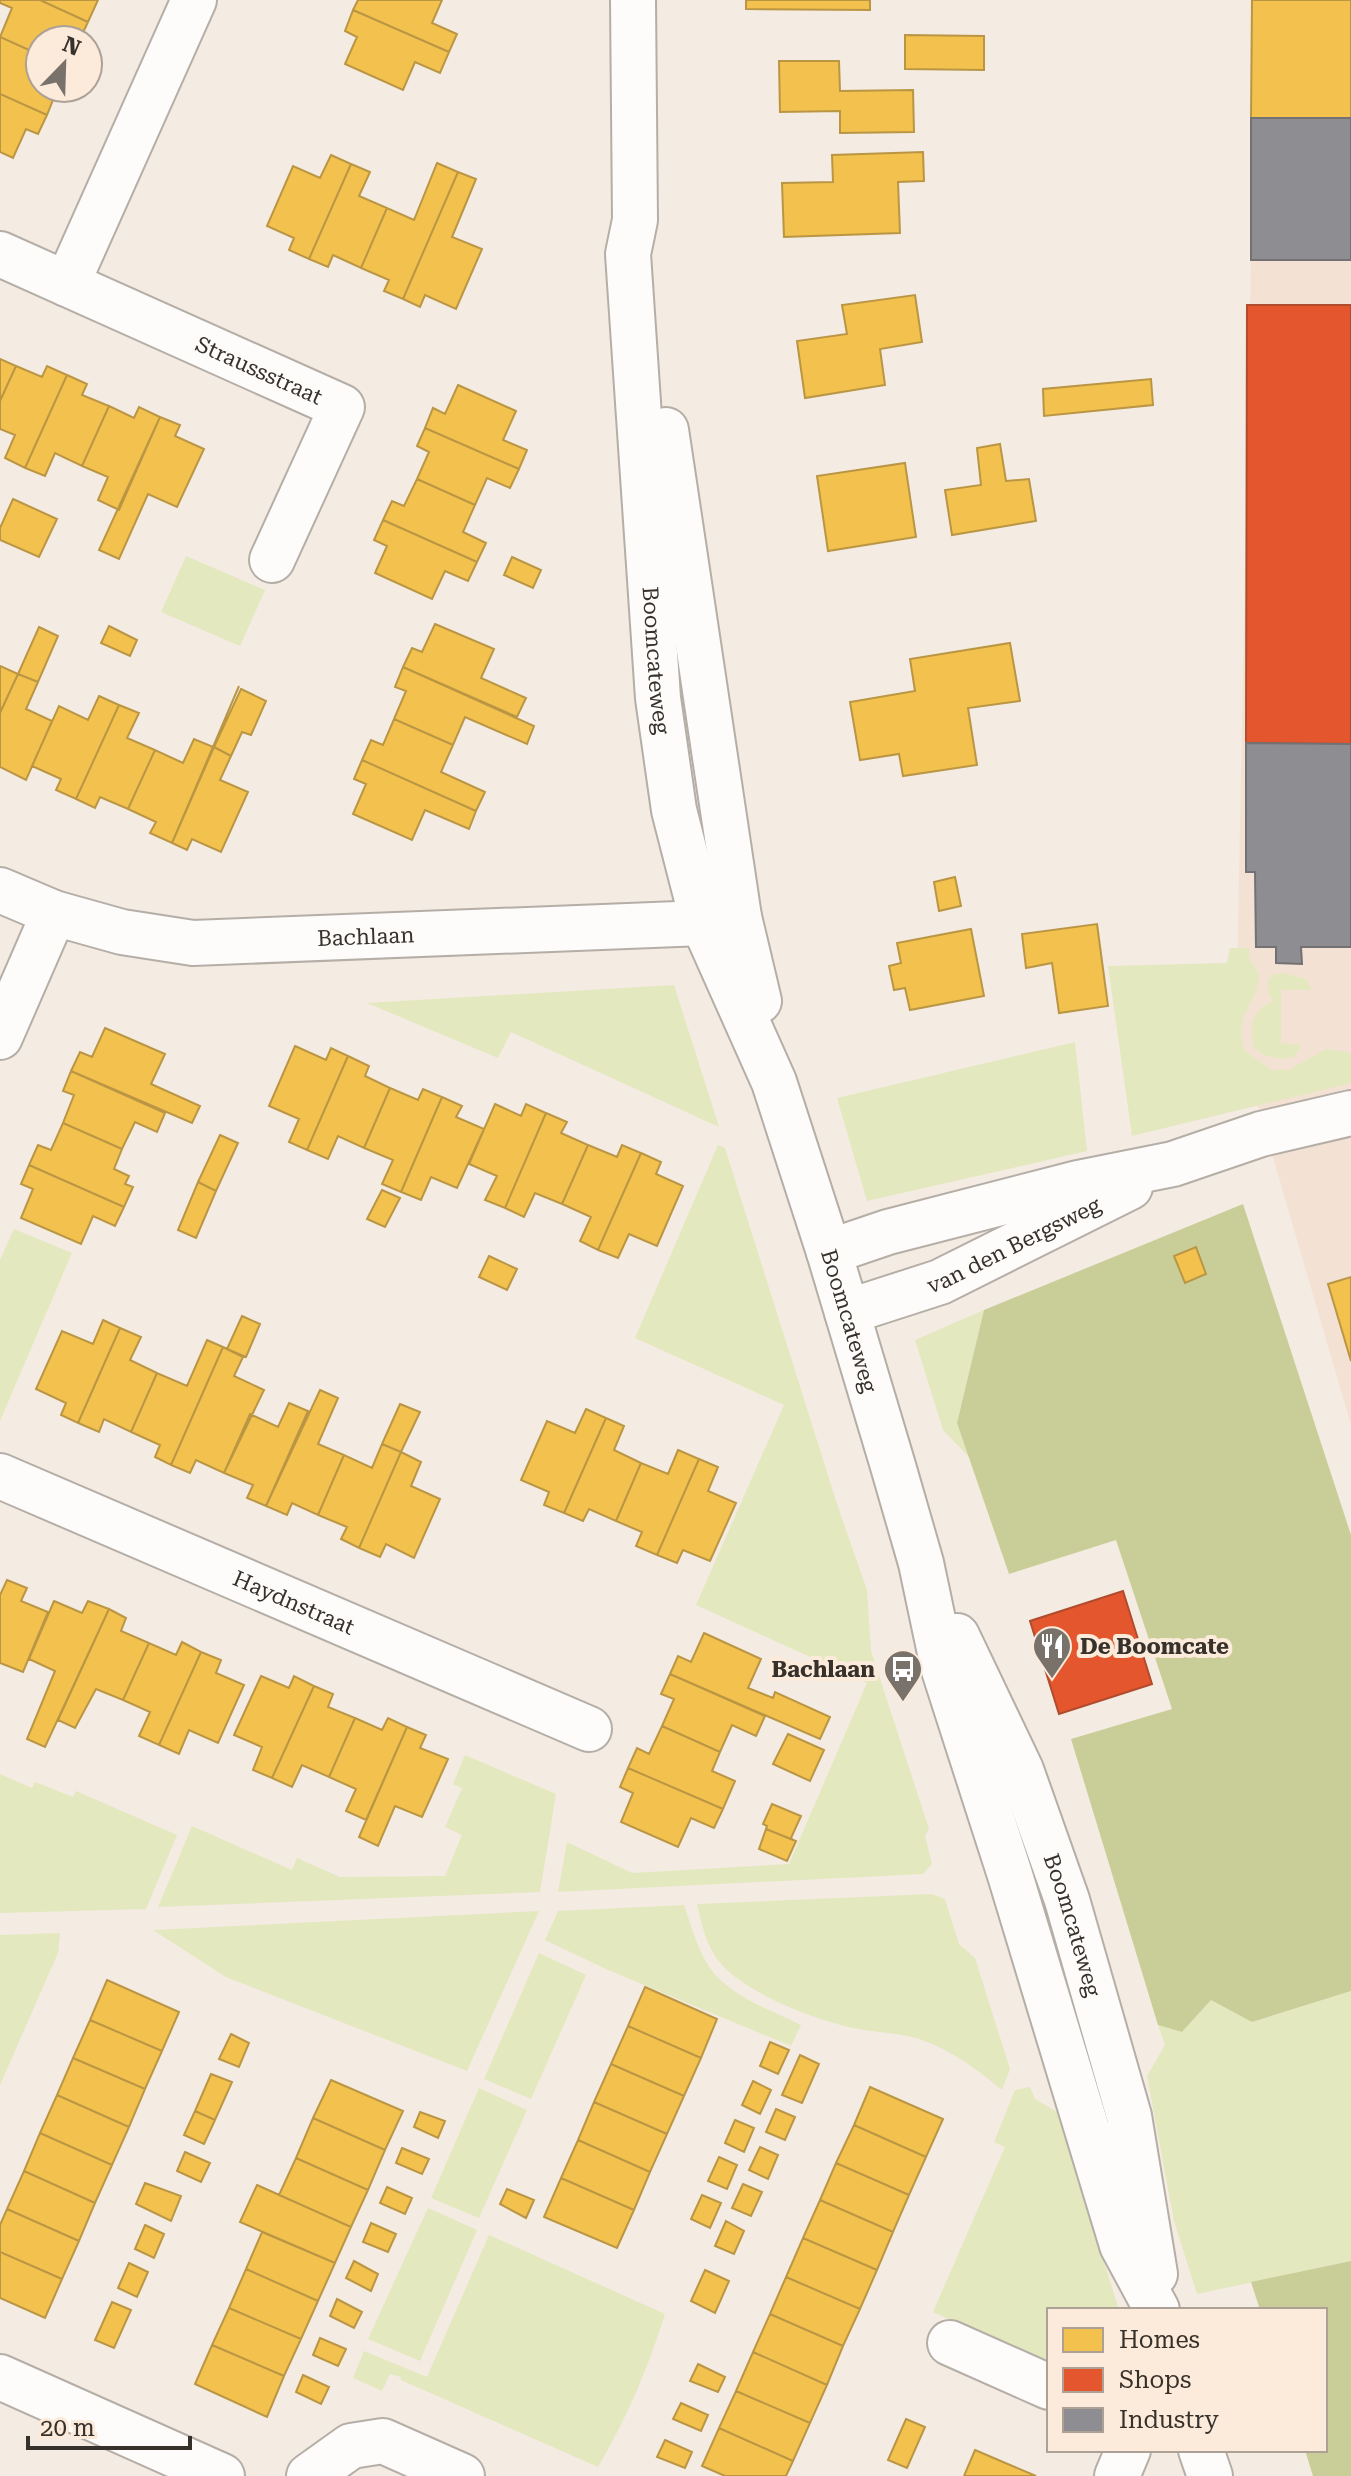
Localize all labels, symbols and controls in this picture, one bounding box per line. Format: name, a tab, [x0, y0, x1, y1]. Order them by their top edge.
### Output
north arrow	[24, 24, 104, 104]
text: N	[59, 31, 84, 61]
street label: Straussstraat	[192, 331, 326, 410]
street label: Boomcateweg	[637, 586, 675, 736]
street label: Bachlaan	[317, 922, 415, 951]
street label: van den Bergsweg	[924, 1192, 1105, 1298]
street label: Boomcateweg	[816, 1246, 882, 1396]
street label: Haydnstraat	[229, 1566, 358, 1640]
restaurant icon: De Boomcate	[1031, 1625, 1073, 1680]
place label: De Boomcate	[1080, 1634, 1229, 1659]
bus stop icon: Bachlaan	[882, 1648, 924, 1703]
place label: Bachlaan	[771, 1657, 875, 1682]
street label: Boomcateweg	[1039, 1850, 1106, 2000]
legend	[1047, 2308, 1327, 2452]
text: Homes	[1119, 2326, 1200, 2354]
text: Shops	[1119, 2366, 1191, 2394]
scale bar	[28, 2400, 190, 2450]
text: Industry	[1119, 2406, 1220, 2434]
text: 20 m	[40, 2414, 95, 2442]

